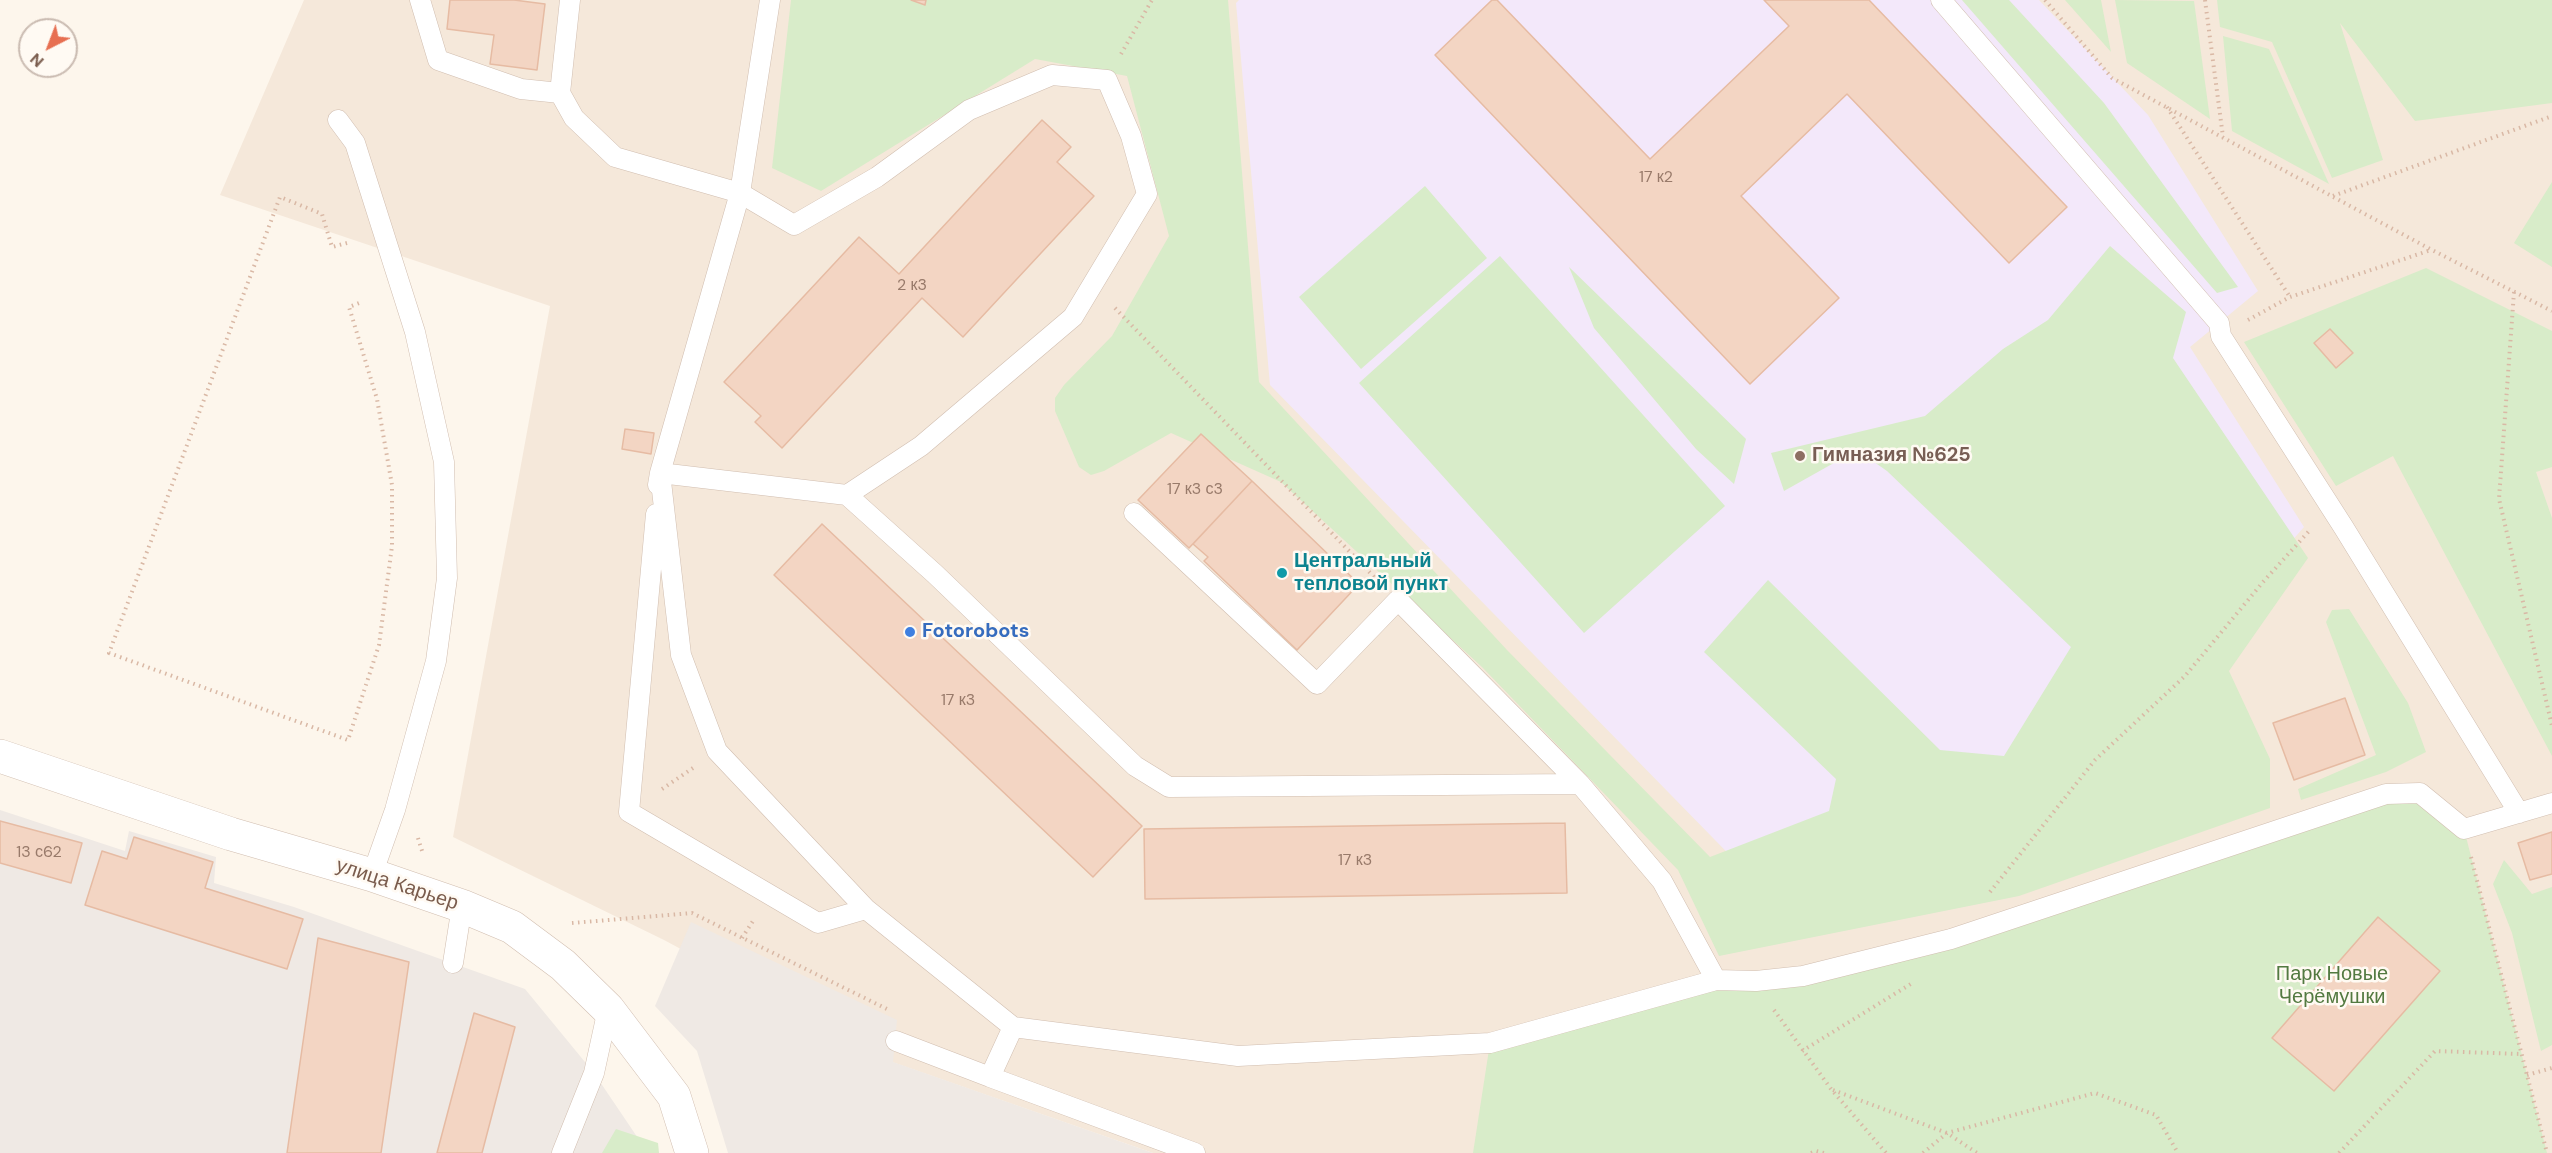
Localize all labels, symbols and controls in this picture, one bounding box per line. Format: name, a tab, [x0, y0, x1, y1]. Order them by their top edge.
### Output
north arrow	[18, 18, 78, 78]
text: N	[26, 49, 48, 72]
house number: 17 к2	[1639, 168, 1673, 188]
house number: 2 к3	[897, 276, 927, 296]
place label: Гимназия №625	[1812, 444, 1971, 468]
marker: Гимназия №625	[1793, 449, 1807, 463]
house number: 17 к3 с3	[1167, 480, 1223, 500]
place label: Центральный тепловой пункт	[1294, 550, 1448, 597]
marker: Центральный тепловой пункт	[1275, 566, 1289, 580]
place label: Fotorobots	[922, 620, 1029, 644]
marker: Fotorobots	[903, 625, 917, 639]
house number: 17 к3	[941, 691, 975, 711]
house number: 13 с62	[16, 843, 62, 863]
house number: 17 к3	[1338, 851, 1372, 871]
street label: улица Карьер	[333, 854, 461, 916]
park label: Парк Новые Черёмушки	[2276, 963, 2388, 1010]

